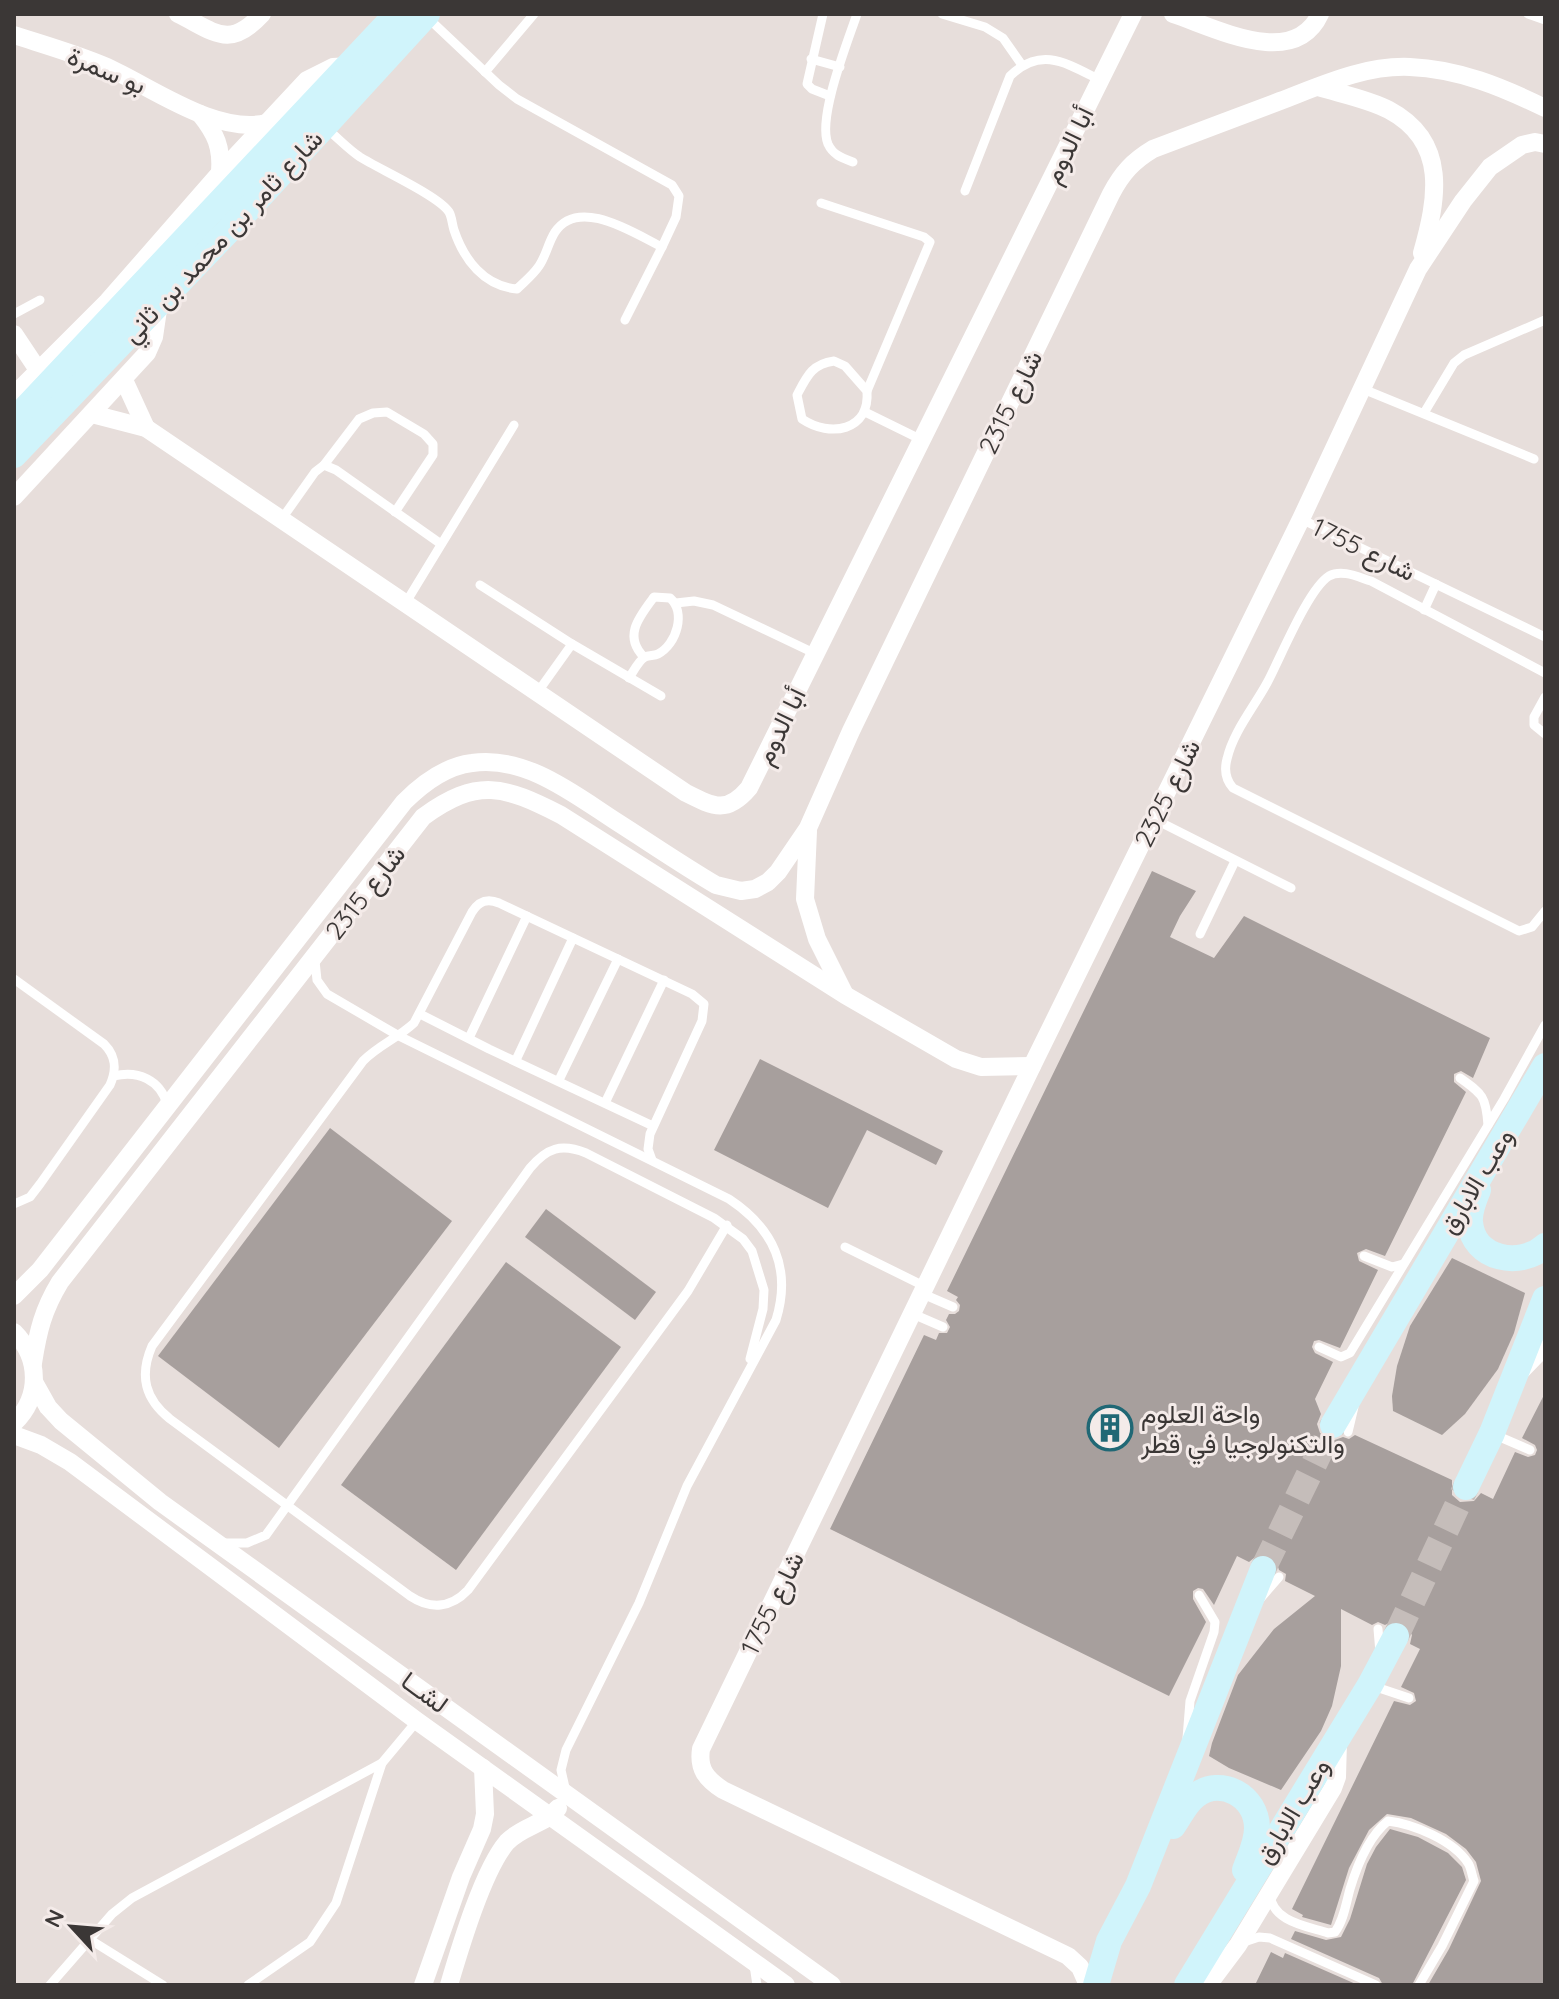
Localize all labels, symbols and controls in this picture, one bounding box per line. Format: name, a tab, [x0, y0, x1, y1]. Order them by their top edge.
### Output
street label: بو سمرة	[63, 39, 151, 101]
street label: أبا الدوم	[1035, 101, 1102, 190]
street label: شارع ثامر بن محمد بن ثاني	[114, 122, 333, 353]
street label: شارع 2315	[971, 345, 1051, 460]
street label: شارع 1755	[1306, 510, 1421, 590]
street label: أبا الدوم	[747, 682, 814, 771]
street label: شارع 2325	[1127, 734, 1209, 853]
street label: شارع 2315	[318, 838, 414, 947]
street label: وعب الابارق	[1432, 1122, 1520, 1240]
place label: واحة العلوم والتكنولوجيا في قطر	[1140, 1397, 1345, 1465]
building icon: واحة العلوم والتكنولوجيا في قطر	[1086, 1404, 1134, 1452]
street label: شارع 1755	[733, 1546, 813, 1661]
street label: لشــا	[395, 1664, 455, 1720]
street label: وعب الابارق	[1248, 1752, 1336, 1870]
north arrow	[32, 1887, 112, 1967]
text: N	[38, 1905, 70, 1932]

